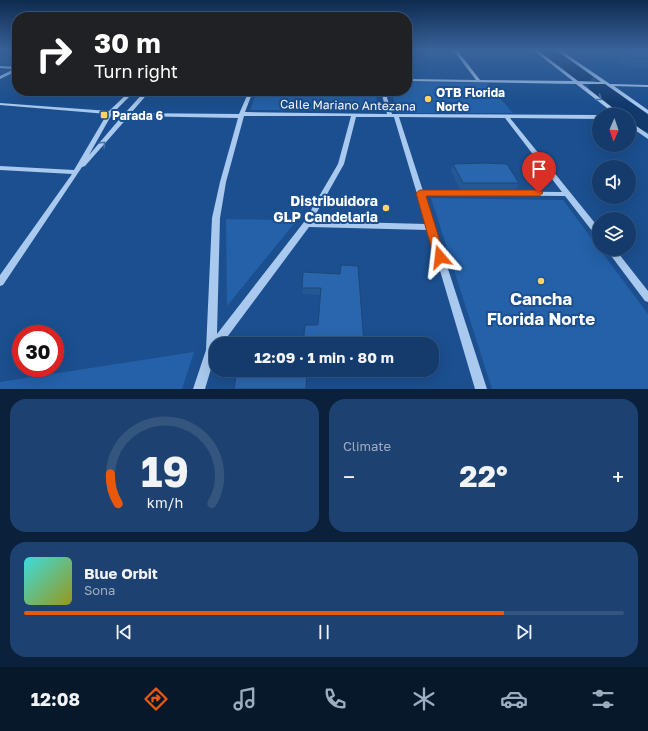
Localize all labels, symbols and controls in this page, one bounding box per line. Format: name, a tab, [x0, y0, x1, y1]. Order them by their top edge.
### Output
text: 30 m	[94, 26, 161, 59]
icon: right	[28, 28, 80, 80]
text: Turn right	[94, 60, 178, 82]
place label: OTB Florida Norte	[436, 85, 505, 114]
marker: OTB Florida Norte	[423, 94, 433, 104]
one-way arrow	[594, 94, 601, 101]
street label: Calle Mariano Antezana	[280, 96, 416, 114]
place label: Parada 6	[112, 108, 164, 123]
north arrow	[592, 108, 636, 152]
map controls	[592, 108, 636, 256]
marker: Parada 6	[99, 110, 109, 120]
one-way arrow	[98, 141, 106, 149]
pin	[522, 152, 556, 193]
icon: arrive	[528, 158, 550, 180]
button: sound	[592, 160, 636, 204]
place label: Distribuidora GLP Candelaria	[273, 192, 378, 225]
marker: Distribuidora GLP Candelaria	[381, 203, 391, 213]
button: layers	[592, 212, 636, 256]
position arrow	[419, 236, 461, 278]
marker: Cancha Florida Norte	[536, 276, 546, 286]
place label: Cancha Florida Norte	[487, 288, 595, 329]
speed limit sign: 30	[12, 325, 64, 377]
text: 12:09 · 1 min · 80 m	[254, 348, 394, 366]
text: Climate	[343, 438, 391, 454]
text: 19	[141, 445, 188, 495]
text: 22°	[459, 458, 508, 494]
text: −	[343, 463, 355, 490]
text: +	[612, 463, 624, 490]
text: km/h	[146, 493, 183, 510]
text: Blue Orbit	[84, 564, 158, 582]
text: Sona	[84, 582, 115, 598]
icon: previous	[113, 621, 135, 643]
icon: pause	[313, 621, 335, 643]
icon: next	[513, 621, 535, 643]
icon: directions	[142, 685, 170, 713]
icon: music	[231, 685, 259, 713]
icon: phone	[321, 685, 349, 713]
icon: climate	[410, 685, 438, 713]
icon: car	[500, 685, 528, 713]
icon: filters	[589, 685, 617, 713]
text: 12:08	[31, 688, 80, 710]

